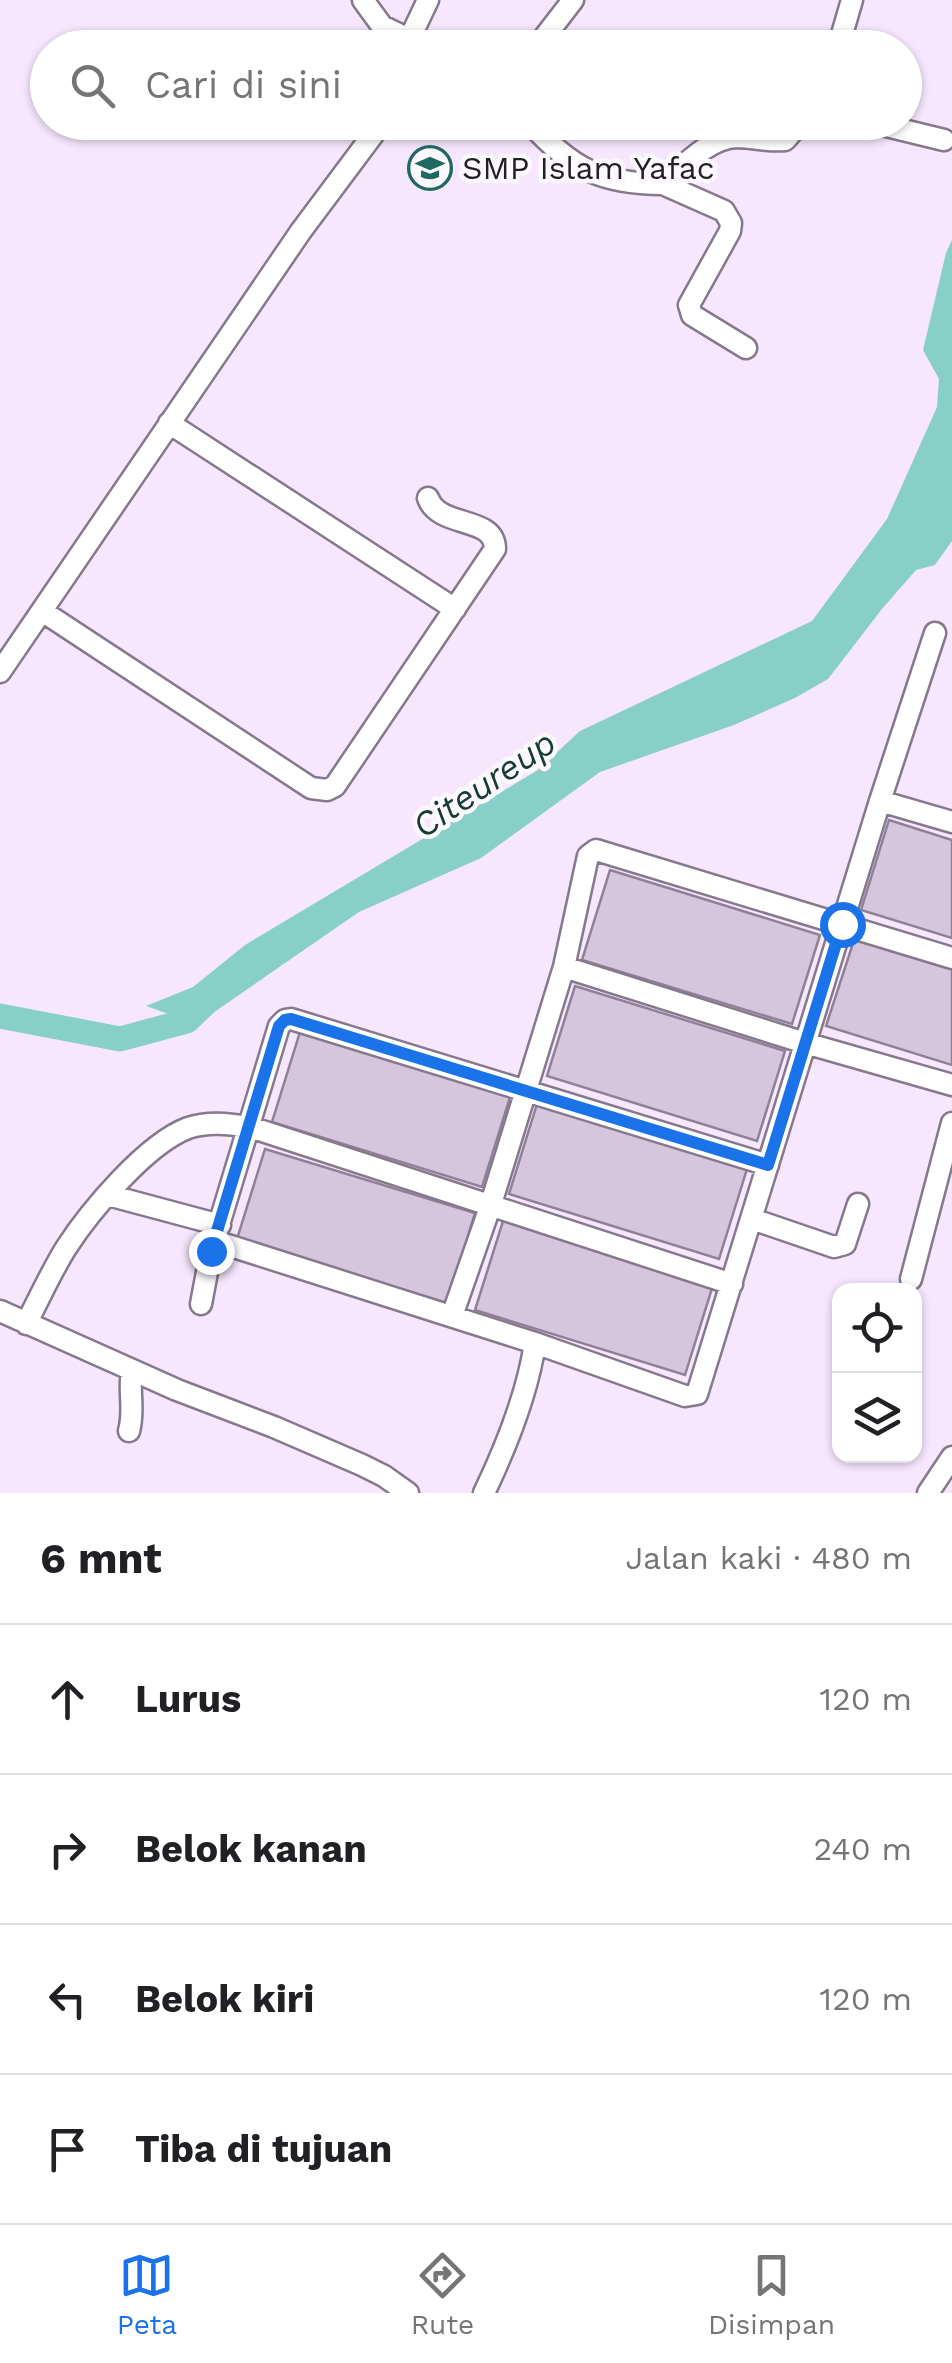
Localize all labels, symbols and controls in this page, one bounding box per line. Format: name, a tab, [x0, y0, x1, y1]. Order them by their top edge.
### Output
search box	[30, 30, 922, 140]
icon: search	[65, 58, 120, 113]
text: Cari di sini	[145, 63, 342, 107]
school or university icon: SMP Islam Yafac	[407, 145, 453, 191]
place label: SMP Islam Yafac	[462, 149, 715, 187]
water label: Citeureup	[405, 721, 563, 847]
route start	[820, 902, 866, 948]
route end	[189, 1229, 235, 1275]
map controls	[832, 1283, 922, 1463]
button: locate	[832, 1283, 922, 1373]
button: layers	[832, 1373, 922, 1463]
text: 6 mnt	[40, 1534, 162, 1583]
text: Jalan kaki · 480 m	[626, 1539, 912, 1577]
icon: ahead	[40, 1672, 95, 1727]
text: Lurus	[135, 1677, 241, 1721]
text: 120 m	[820, 1680, 912, 1718]
icon: right	[40, 1822, 95, 1877]
text: Belok kanan	[135, 1827, 367, 1871]
text: 240 m	[813, 1830, 912, 1868]
icon: left	[40, 1972, 95, 2027]
text: Belok kiri	[135, 1977, 314, 2021]
text: 120 m	[820, 1980, 912, 2018]
icon: arrive	[40, 2122, 95, 2177]
text: Tiba di tujuan	[135, 2127, 392, 2171]
tab: Peta	[117, 2248, 177, 2341]
tab: Rute	[411, 2248, 474, 2341]
tab: Disimpan	[708, 2248, 835, 2341]

